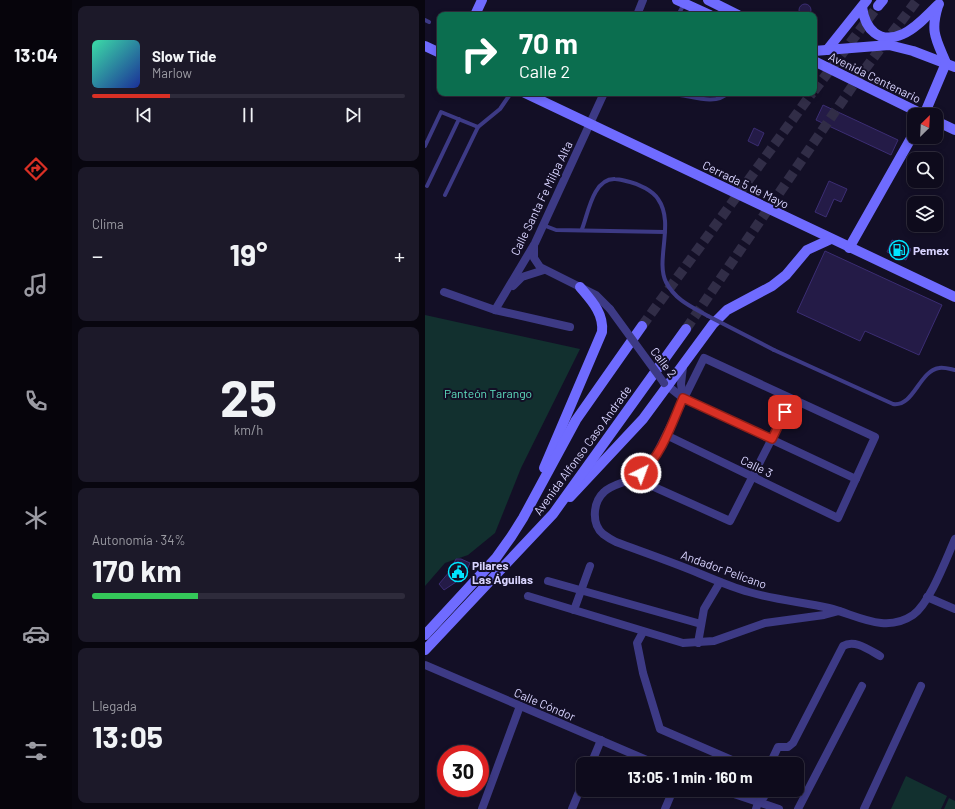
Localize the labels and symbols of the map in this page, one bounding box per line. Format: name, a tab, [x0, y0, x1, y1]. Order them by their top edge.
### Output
street label: Avenida Centenario	[827, 49, 923, 105]
north arrow	[907, 108, 943, 144]
street label: Calle Santa Fe Milpa Alta	[507, 139, 575, 257]
street label: Cerrada 5 de Mayo	[701, 157, 791, 211]
fuel station icon: Pemex	[888, 239, 910, 261]
place label: Pemex	[913, 243, 950, 257]
street label: Calle 2	[648, 344, 680, 380]
street label: Avenida Alfonso Caso Andrade	[530, 383, 634, 517]
park label: Panteón Tarango	[444, 386, 532, 400]
pin	[768, 395, 802, 429]
position arrow	[620, 452, 662, 494]
street label: Calle 3	[739, 452, 775, 480]
street label: Andador Pelícano	[679, 547, 769, 591]
place label: Pilares Las Águilas	[472, 558, 533, 586]
public building icon: Pilares Las Águilas	[447, 561, 469, 583]
street label: Calle Cóndor	[512, 685, 578, 723]
speed limit sign: 30	[437, 745, 489, 797]

